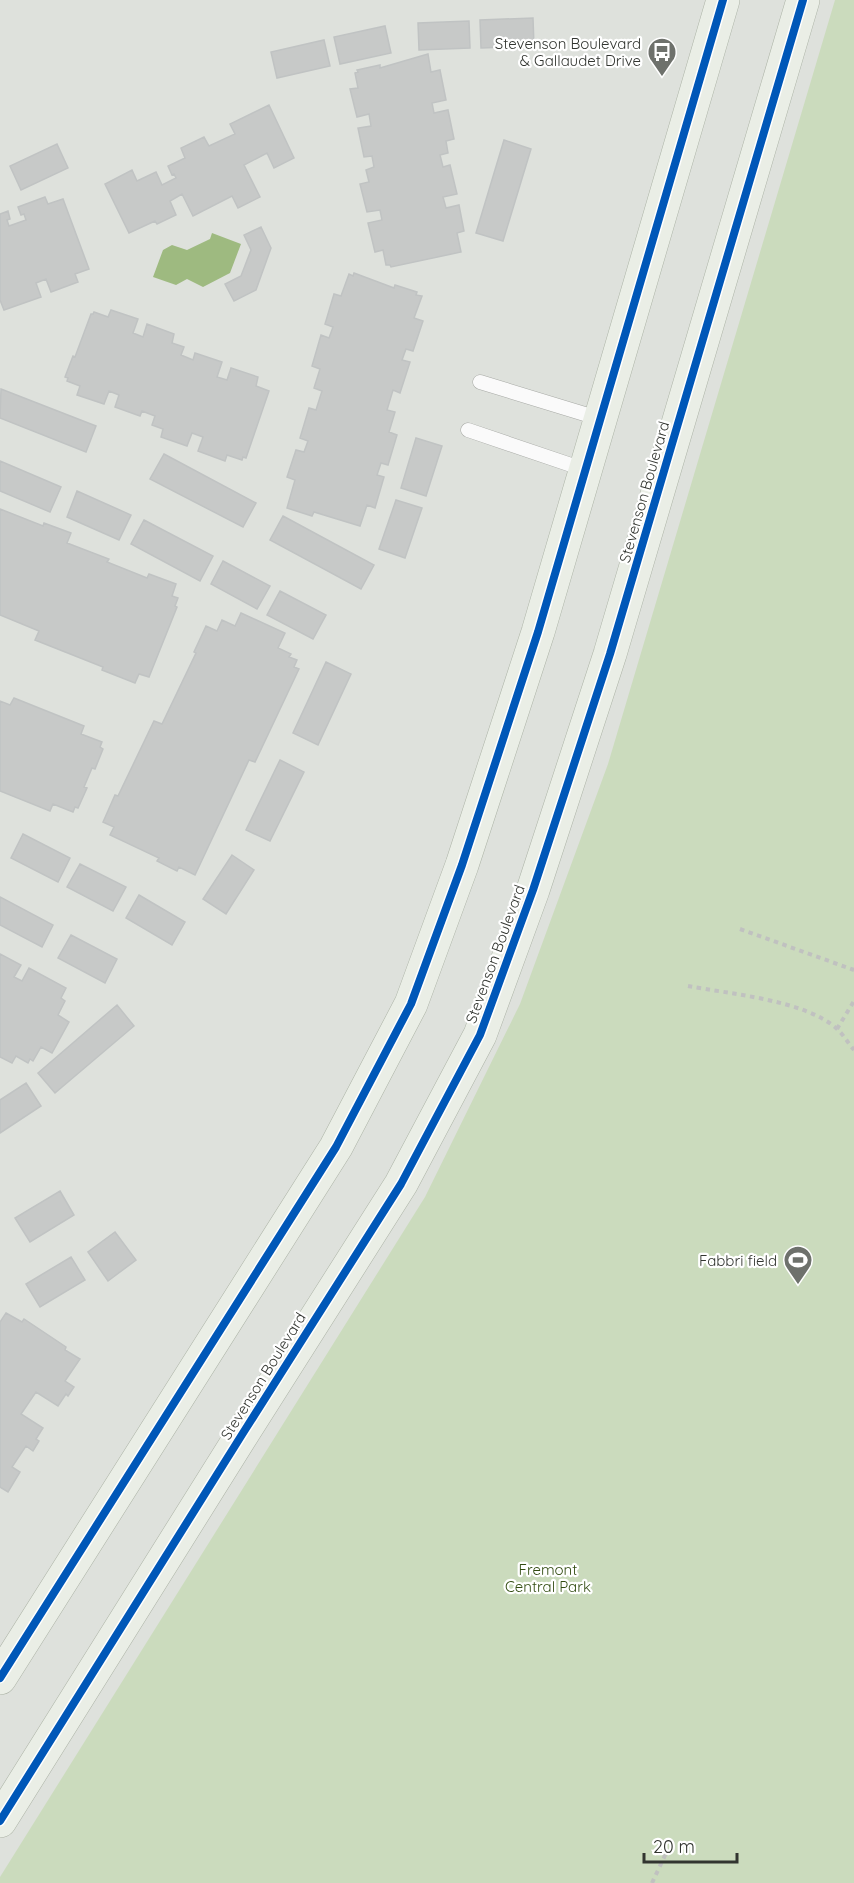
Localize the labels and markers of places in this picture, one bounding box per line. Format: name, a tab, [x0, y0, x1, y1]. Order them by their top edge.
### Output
place label: Stevenson Boulevard & Gallaudet Drive	[495, 34, 641, 70]
bus stop icon: Stevenson Boulevard & Gallaudet Drive	[646, 36, 678, 78]
sports icon: Fabbri field	[782, 1244, 814, 1286]
place label: Fabbri field	[699, 1251, 777, 1270]

